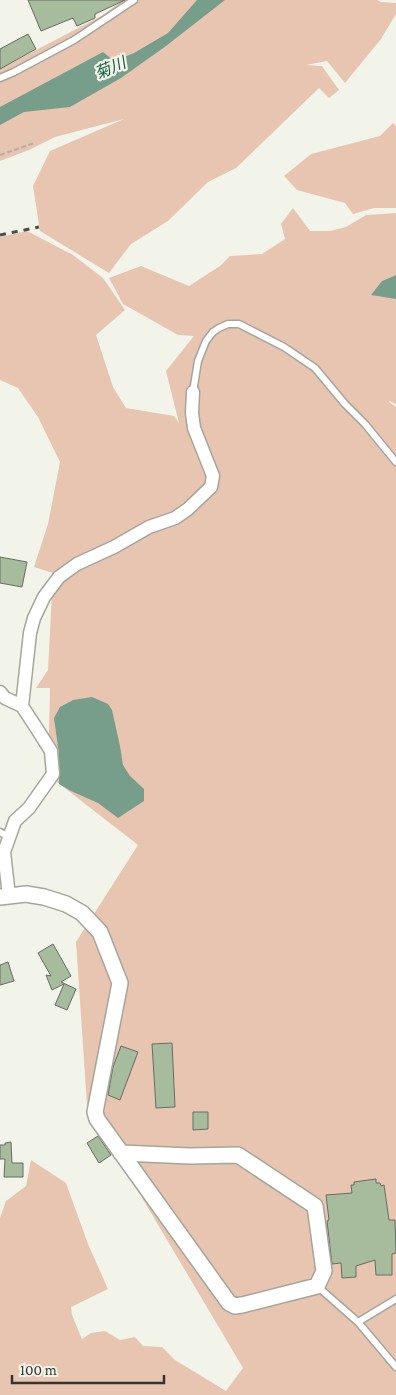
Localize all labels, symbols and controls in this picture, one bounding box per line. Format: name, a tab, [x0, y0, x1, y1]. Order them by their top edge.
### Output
water label: 菊川	[92, 53, 130, 82]
scale bar	[12, 1352, 165, 1384]
text: 100 m	[20, 1362, 57, 1378]

